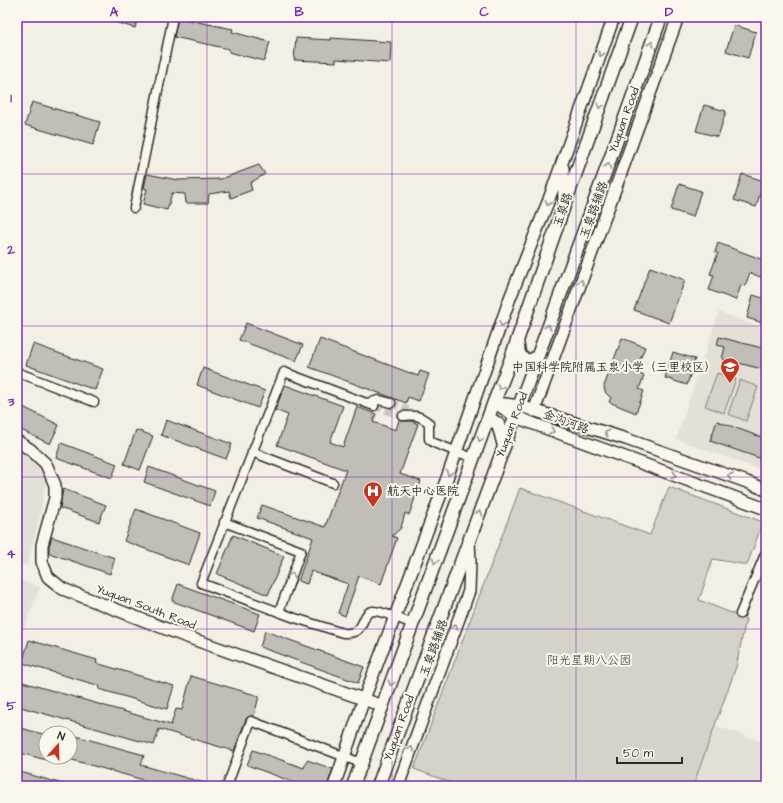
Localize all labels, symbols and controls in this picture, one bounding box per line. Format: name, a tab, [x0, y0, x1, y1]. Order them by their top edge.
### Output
text: A	[110, 3, 119, 21]
text: B	[294, 3, 304, 21]
text: C	[479, 3, 489, 21]
text: D	[665, 3, 674, 21]
one-way arrow	[647, 40, 655, 47]
one-way arrow	[597, 50, 605, 57]
street label: Yuquan Road	[604, 85, 644, 155]
text: 1	[10, 89, 12, 107]
one-way arrow	[596, 103, 605, 110]
one-way arrow	[603, 163, 611, 170]
street label: 玉泉路辅路	[576, 179, 612, 241]
street label: 玉泉路	[549, 190, 577, 230]
one-way arrow	[544, 199, 552, 206]
text: 2	[6, 241, 15, 259]
one-way arrow	[577, 279, 585, 286]
one-way arrow	[498, 320, 506, 327]
one-way arrow	[544, 324, 552, 331]
school or university icon: 中国科学院附属玉泉小学（三里校区）	[719, 356, 741, 384]
place label: 中国科学院附属玉泉小学（三里校区）	[512, 359, 716, 376]
one-way arrow	[497, 383, 505, 390]
street label: Yuquan Road	[492, 390, 532, 460]
text: 3	[7, 393, 15, 411]
street label: 金沟河路	[541, 406, 591, 438]
one-way arrow	[548, 426, 555, 434]
one-way arrow	[603, 429, 610, 438]
one-way arrow	[477, 435, 485, 442]
one-way arrow	[445, 469, 454, 476]
one-way arrow	[670, 471, 677, 479]
one-way arrow	[726, 472, 733, 480]
hospital icon: 航天中心医院	[362, 480, 384, 508]
place label: 航天中心医院	[387, 483, 459, 500]
one-way arrow	[474, 510, 482, 517]
text: 4	[7, 545, 16, 563]
one-way arrow	[432, 557, 440, 564]
one-way arrow	[288, 572, 296, 579]
street label: Yuquan South Road	[94, 580, 198, 634]
street label: 玉泉路辅路	[416, 617, 452, 679]
one-way arrow	[451, 624, 459, 631]
park label: 阳光星期八公园	[547, 652, 631, 669]
one-way arrow	[388, 680, 396, 687]
street label: Yuquan Road	[379, 693, 419, 763]
text: 5	[6, 697, 16, 715]
north arrow	[38, 725, 78, 765]
text: N	[55, 728, 67, 744]
scale bar	[617, 739, 682, 765]
text: 50 m	[623, 745, 654, 762]
one-way arrow	[407, 746, 415, 753]

